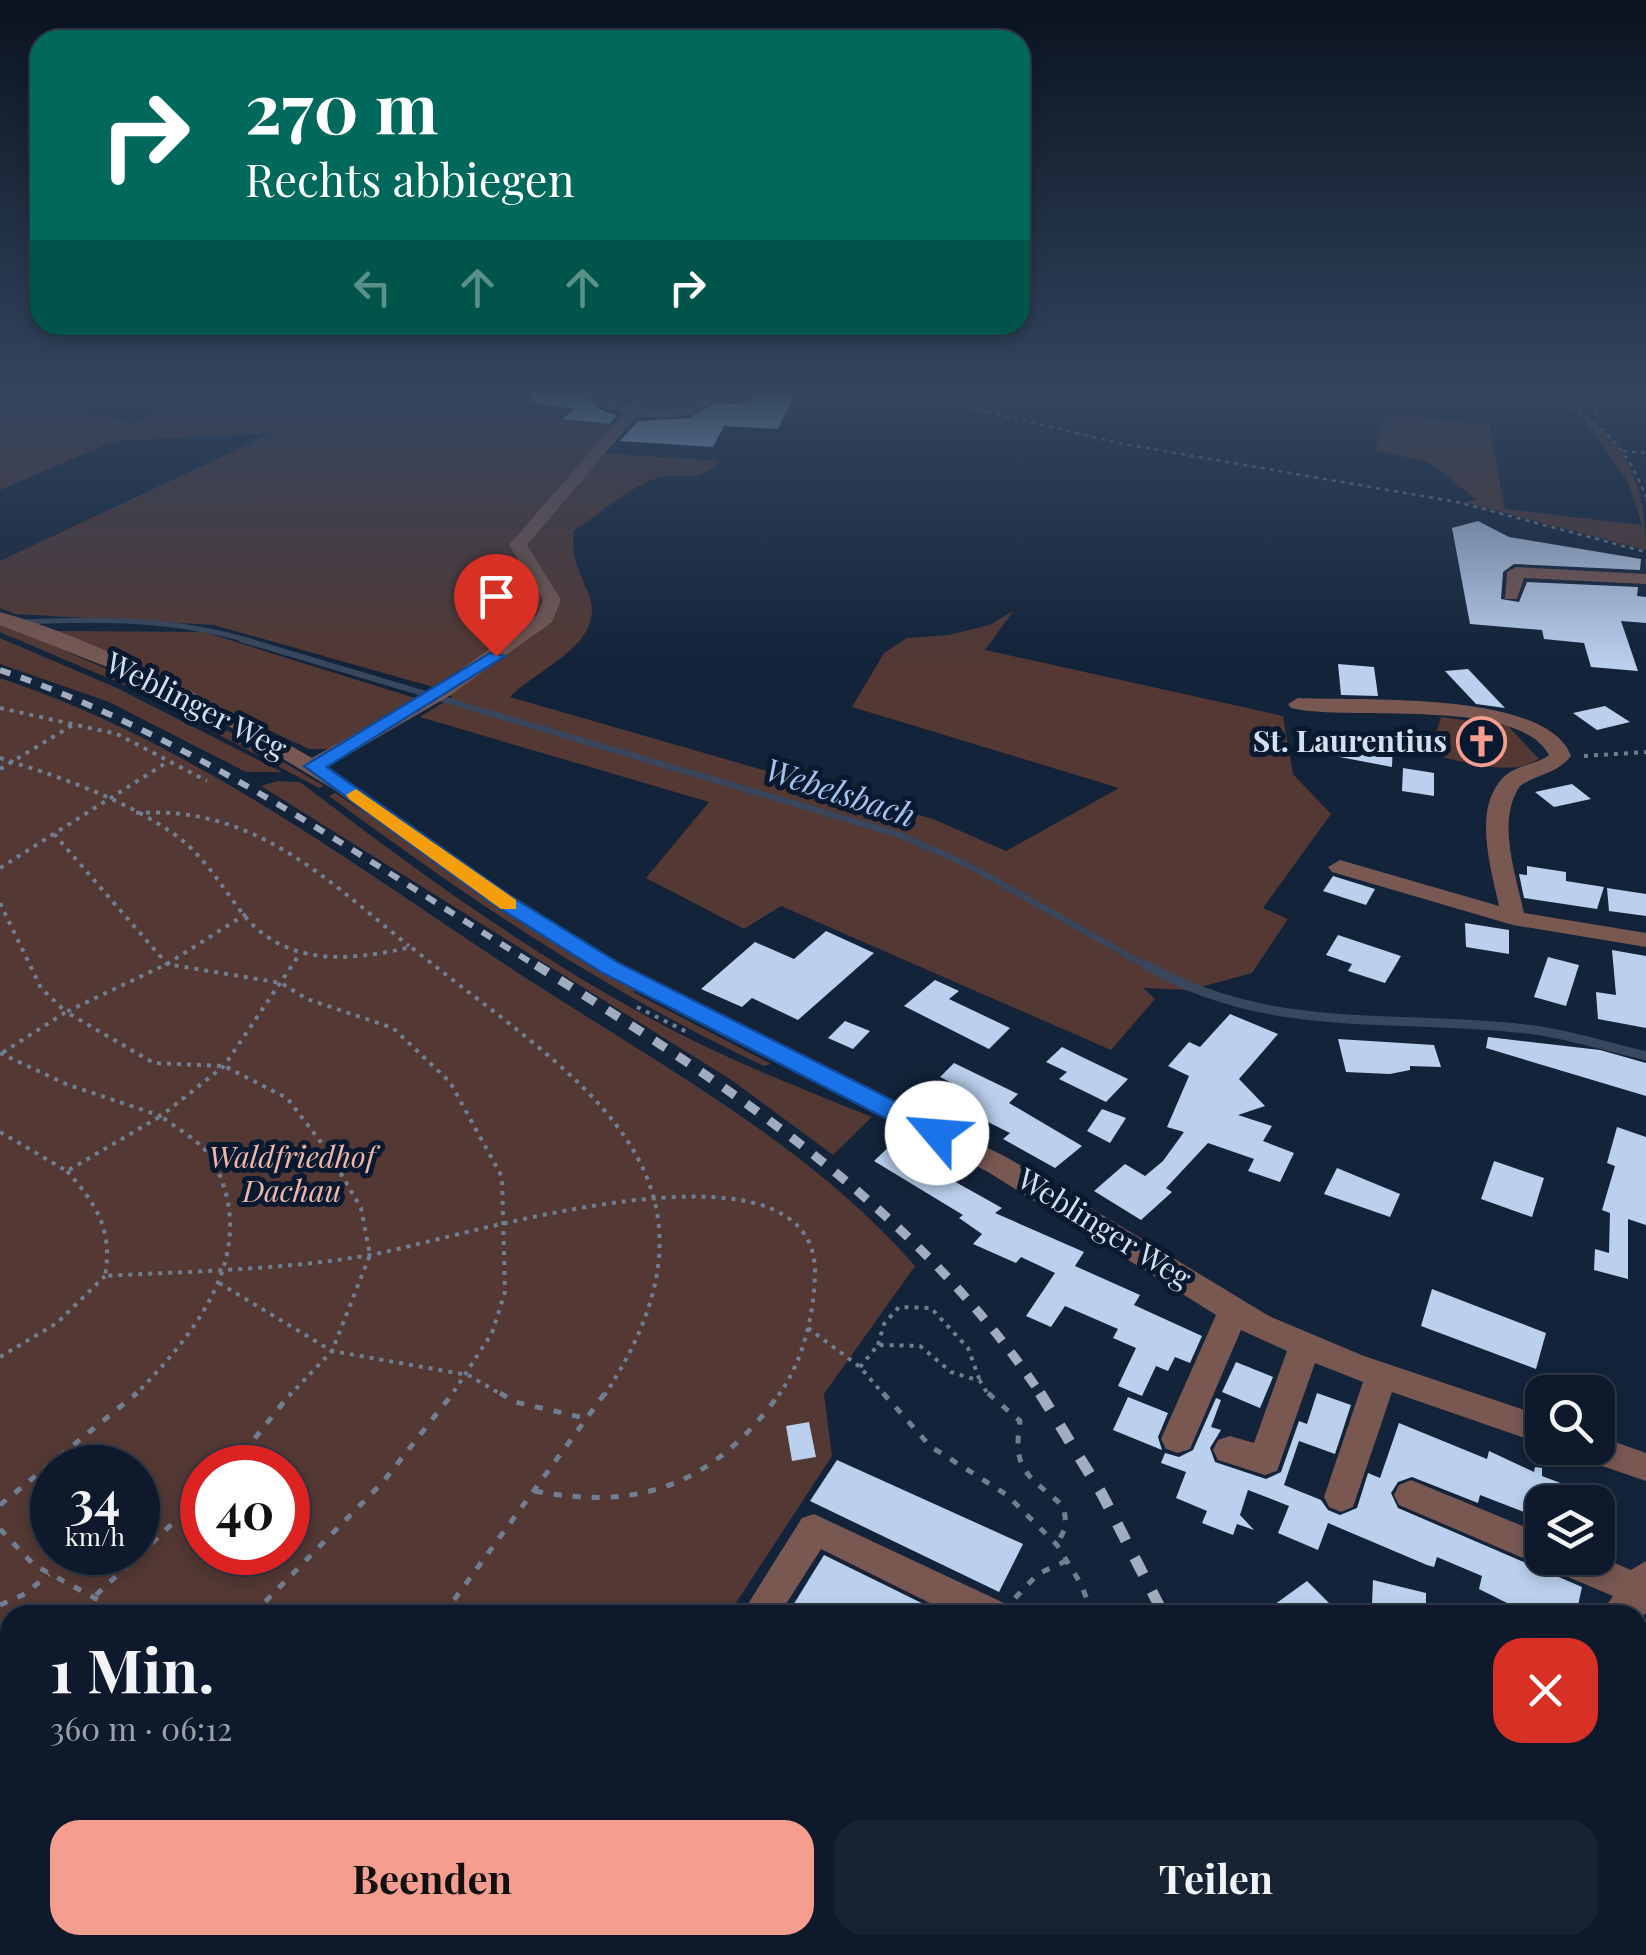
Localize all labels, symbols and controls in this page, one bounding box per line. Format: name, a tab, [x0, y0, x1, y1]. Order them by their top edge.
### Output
text: 270 m	[245, 58, 438, 152]
icon: right	[80, 70, 210, 200]
text: Rechts abbiegen	[245, 148, 575, 208]
icon: left	[345, 260, 400, 315]
icon: ahead	[450, 260, 505, 315]
icon: ahead	[555, 260, 610, 315]
icon: right	[660, 260, 715, 315]
pin	[454, 554, 539, 657]
icon: arrive	[469, 569, 524, 624]
street label: Weblinger Weg	[99, 641, 294, 767]
church icon: St. Laurentius	[1456, 716, 1508, 768]
place label: St. Laurentius	[1253, 720, 1447, 760]
water label: Webelsbach	[760, 746, 921, 835]
position arrow	[885, 1081, 989, 1185]
park label: Waldfriedhof Dachau	[209, 1136, 381, 1210]
street label: Weblinger Weg	[1010, 1157, 1200, 1297]
map controls	[1525, 1375, 1615, 1575]
button: search	[1525, 1375, 1615, 1465]
speed limit sign: 40	[180, 1445, 310, 1575]
text: 34	[70, 1464, 120, 1531]
button: layers	[1525, 1485, 1615, 1575]
text: km/h	[65, 1519, 125, 1552]
text: 1 Min.	[50, 1628, 215, 1708]
button: close	[1493, 1638, 1598, 1743]
text: 360 m · 06:12	[50, 1706, 232, 1749]
button: Beenden	[50, 1820, 814, 1935]
button: Teilen	[834, 1820, 1598, 1935]

